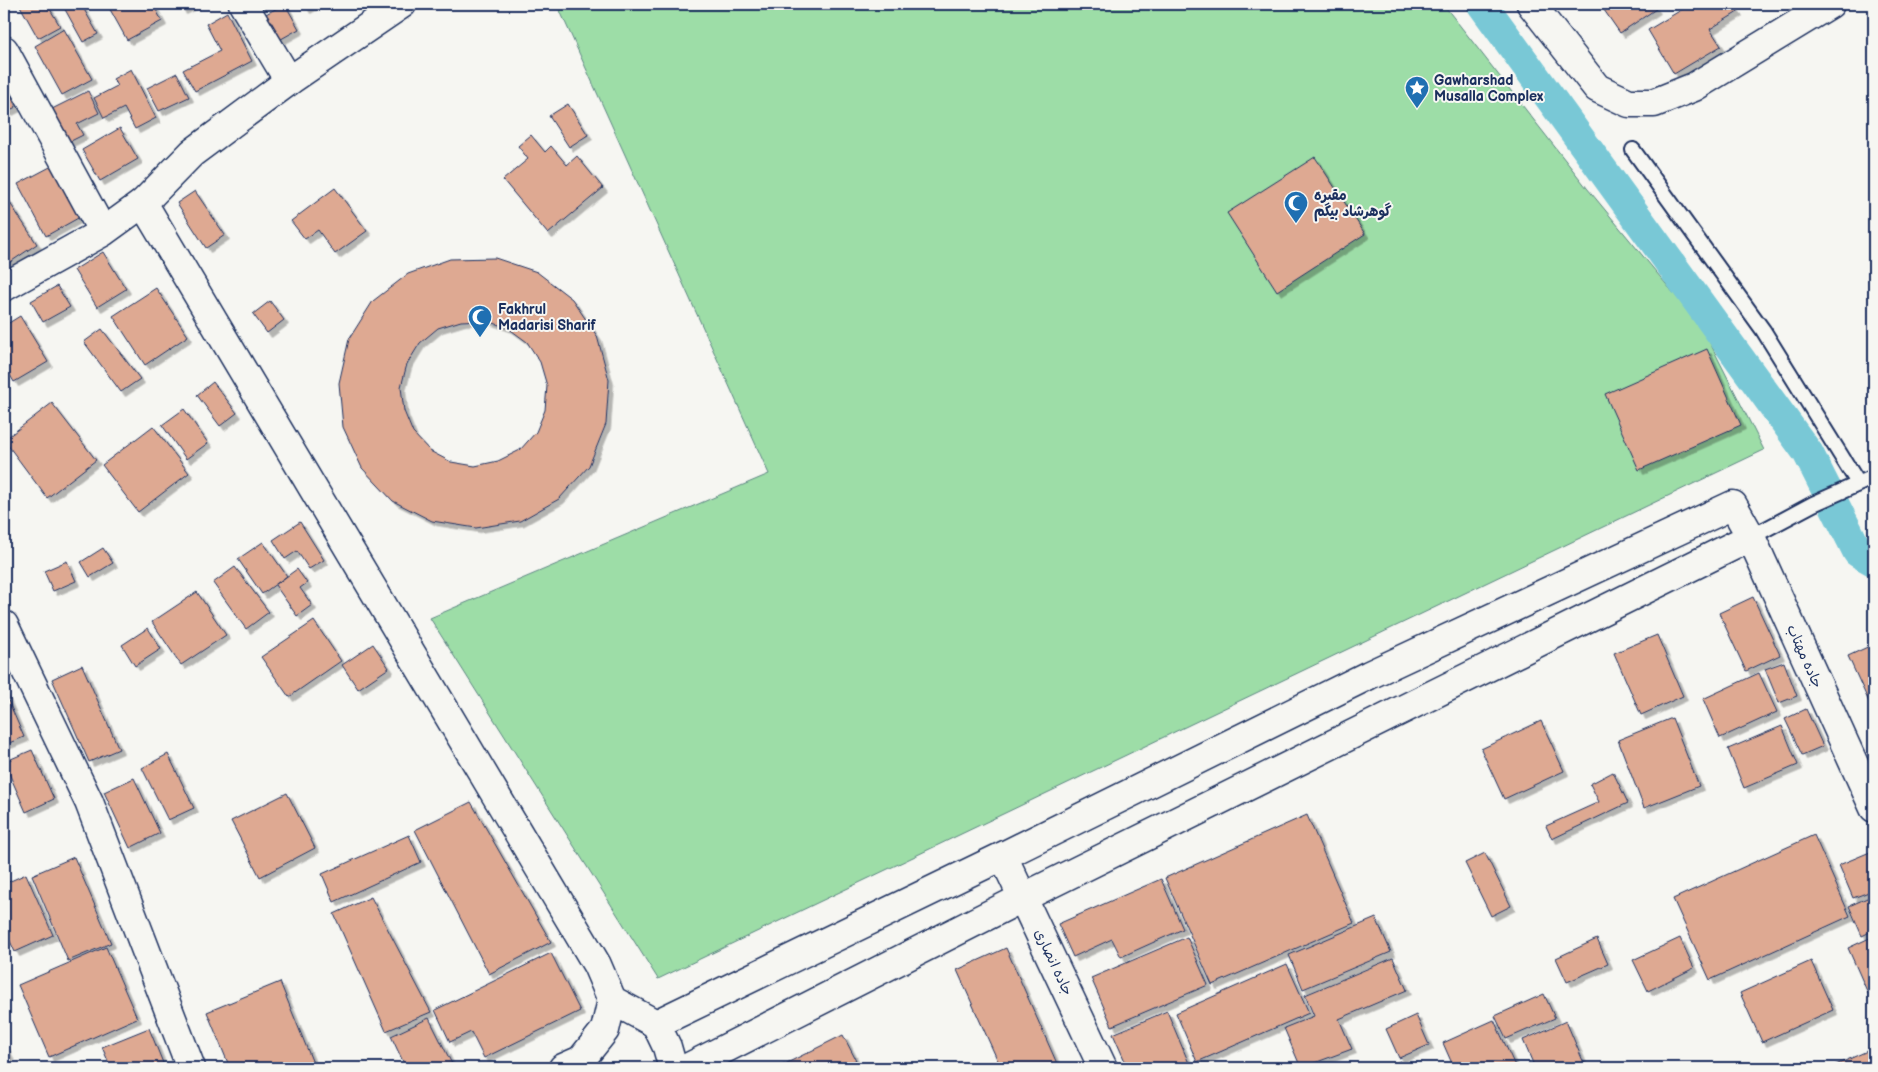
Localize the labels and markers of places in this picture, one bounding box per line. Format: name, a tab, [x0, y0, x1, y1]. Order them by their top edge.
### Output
place label: Gawharshad Musalla Complex	[1434, 72, 1544, 105]
place icon: Gawharshad Musalla Complex	[1404, 75, 1430, 109]
place label: مقبره گوهرشاد بیگم	[1314, 187, 1392, 222]
mosque icon: مقبره گوهرشاد بیگم	[1283, 190, 1309, 224]
place label: Fakhrul Madarisi Sharif	[498, 301, 597, 334]
mosque icon: Fakhrul Madarisi Sharif	[467, 304, 493, 338]

